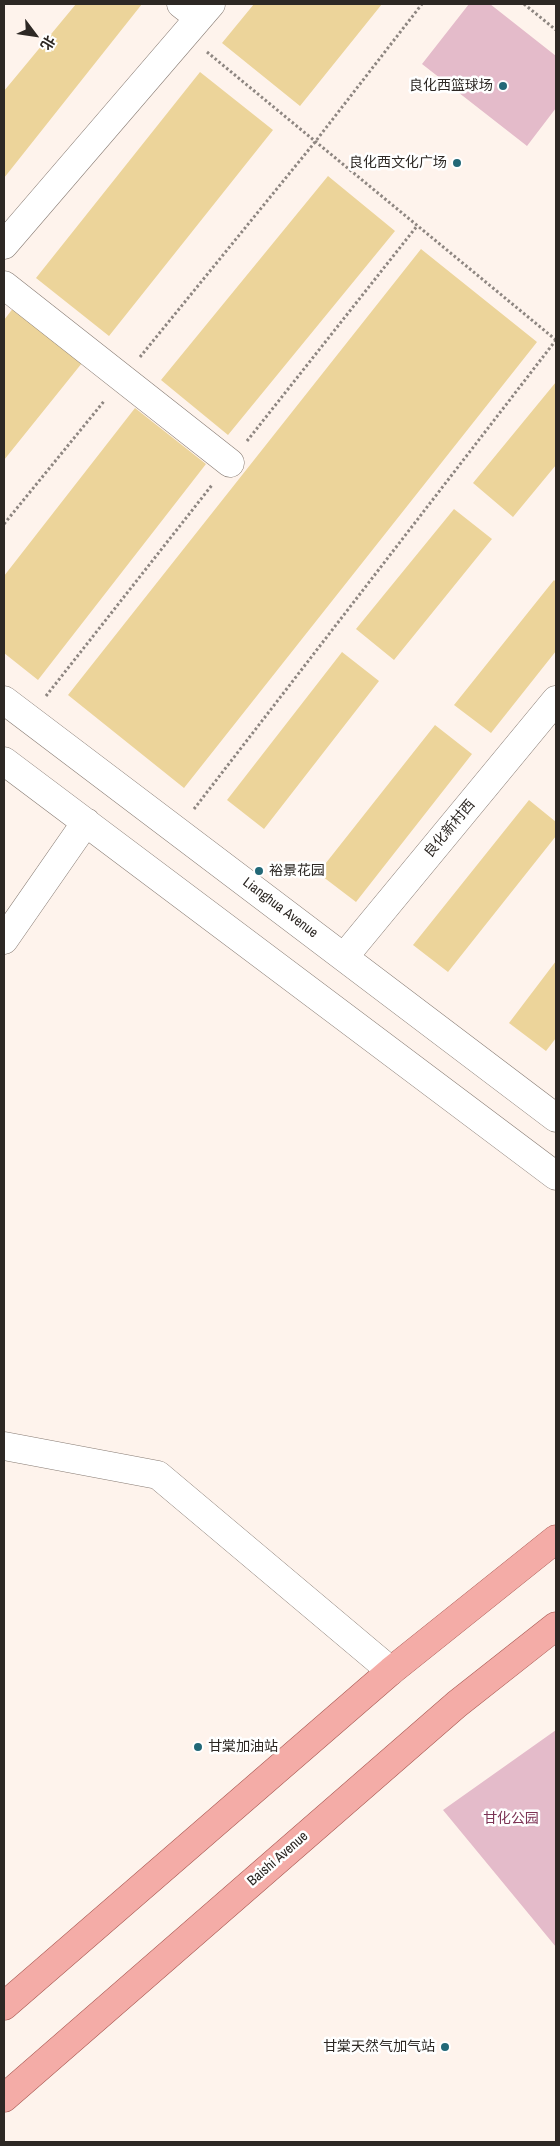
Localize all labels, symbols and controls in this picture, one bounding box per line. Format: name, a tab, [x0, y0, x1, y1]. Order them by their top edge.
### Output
north arrow	[10, 10, 60, 60]
text: 北	[37, 32, 59, 53]
place label: 良化西篮球场	[409, 78, 493, 94]
marker: 良化西篮球场	[497, 80, 509, 92]
place label: 良化西文化广场	[349, 155, 447, 171]
marker: 良化西文化广场	[451, 157, 463, 169]
street label: 良化新村西	[421, 797, 479, 861]
place label: 裕景花园	[269, 863, 325, 879]
marker: 裕景花园	[253, 865, 265, 877]
street label: Lianghua Avenue	[239, 874, 321, 942]
place label: 甘棠加油站	[208, 1739, 278, 1755]
marker: 甘棠加油站	[192, 1741, 204, 1753]
park label: 甘化公园	[483, 1811, 539, 1827]
street label: Baishi Avenue	[244, 1828, 312, 1890]
place label: 甘棠天然气加气站	[323, 2039, 435, 2055]
marker: 甘棠天然气加气站	[439, 2041, 451, 2053]

